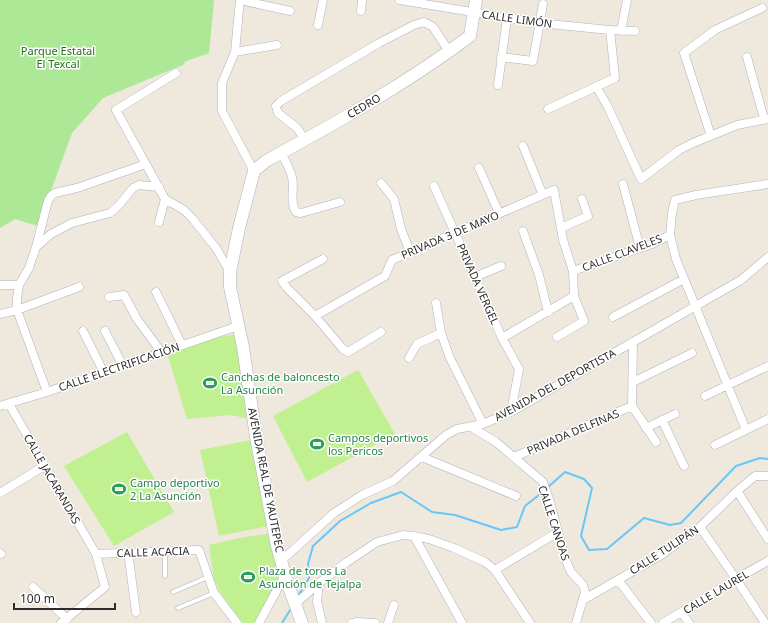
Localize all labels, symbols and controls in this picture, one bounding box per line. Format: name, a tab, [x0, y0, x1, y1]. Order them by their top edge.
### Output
street label: CALLE LIMÓN	[481, 6, 553, 31]
park label: Parque Estatal El Texcal	[21, 43, 95, 71]
street label: CEDRO	[344, 90, 383, 121]
street label: PRIVADA 3 DE MAYO	[398, 207, 501, 262]
street label: CALLE CLAVELES	[580, 230, 664, 275]
street label: PRIVADA VERGEL	[454, 241, 503, 327]
street label: CALLE ELECTRIFICACIÓN	[56, 339, 181, 394]
street label: AVENIDA DEL DEPORTISTA	[491, 344, 619, 424]
place label: Canchas de baloncesto La Asunción	[221, 369, 340, 397]
sports icon: Canchas de baloncesto La Asunción	[202, 375, 218, 391]
street label: PRIVADA DELFINAS	[524, 405, 621, 458]
street label: AVENIDA REAL DE YAUTEPEC	[245, 406, 288, 554]
place label: Campos deportivos los Pericos	[328, 430, 428, 458]
street label: CALLE JACARANDAS	[21, 431, 84, 526]
sports icon: Campos deportivos los Pericos	[309, 436, 325, 452]
place label: Campo deportivo 2 La Asunción	[130, 475, 220, 503]
sports icon: Campo deportivo 2 La Asunción	[111, 481, 127, 497]
street label: CALLE CANOAS	[535, 483, 574, 562]
street label: CALLE TULIPÁN	[626, 522, 701, 578]
street label: CALLE ACACIA	[116, 543, 191, 560]
place label: Plaza de toros La Asunción de Tejalpa	[259, 563, 362, 591]
street label: CALLE LAUREL	[680, 566, 752, 617]
sports icon: Plaza de toros La Asunción de Tejalpa	[240, 569, 256, 585]
scale bar	[14, 585, 115, 611]
text: 100 m	[20, 590, 55, 607]

